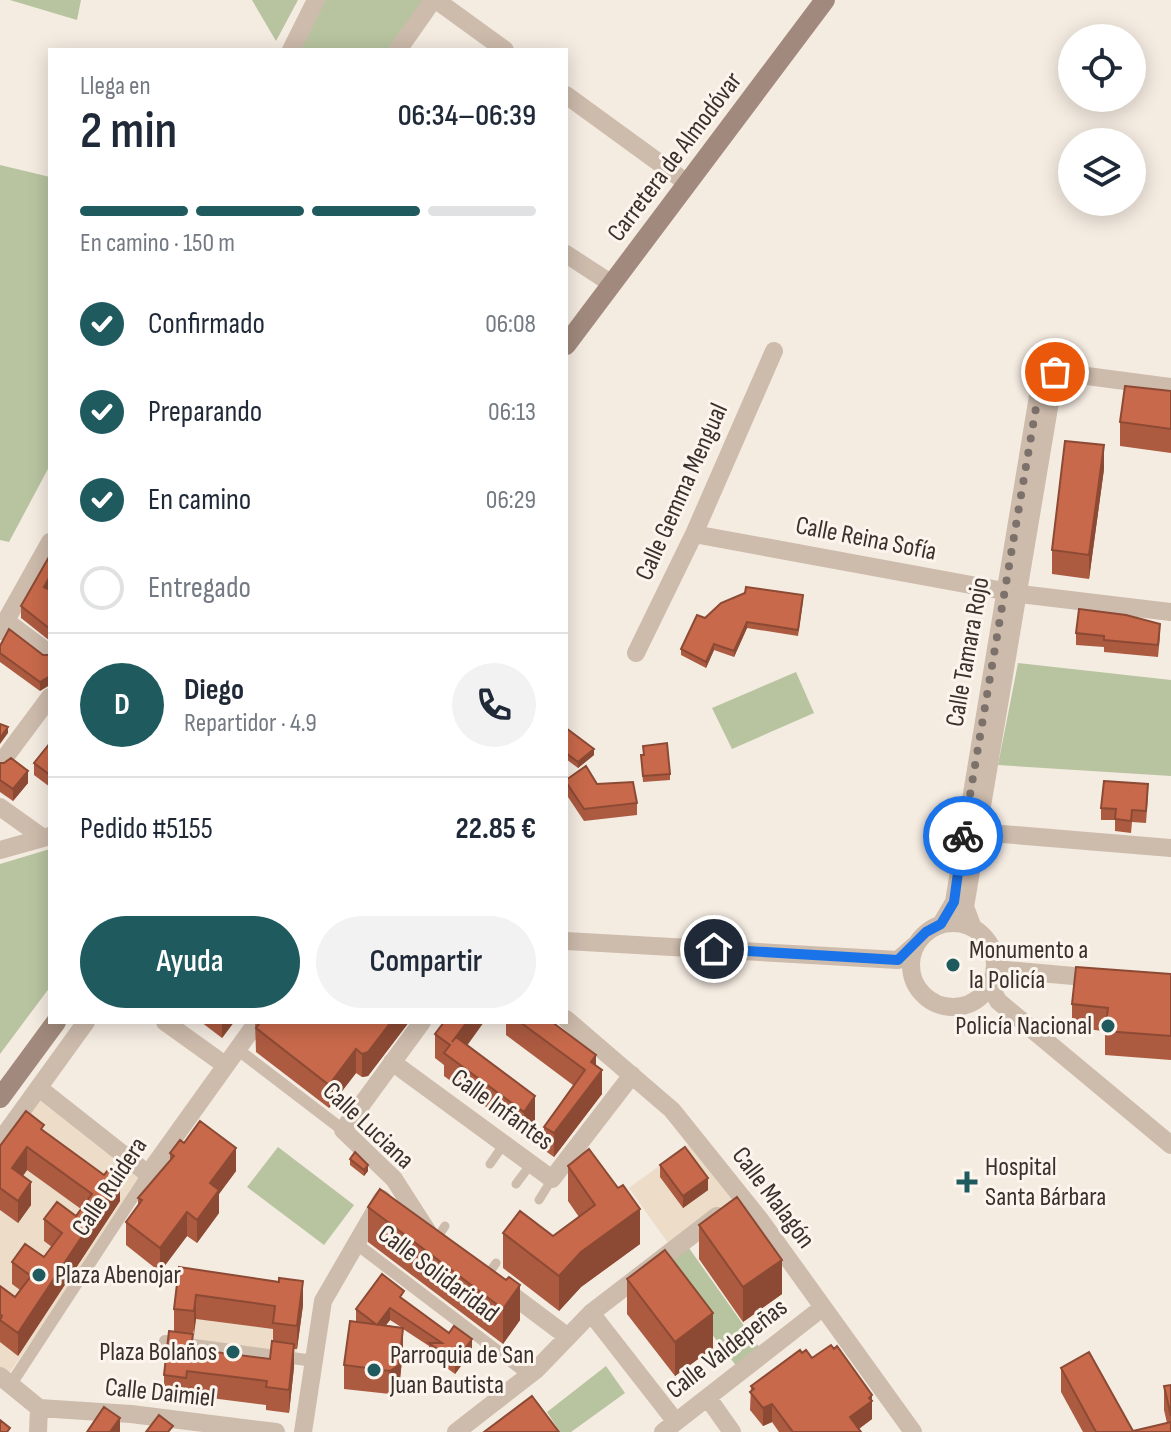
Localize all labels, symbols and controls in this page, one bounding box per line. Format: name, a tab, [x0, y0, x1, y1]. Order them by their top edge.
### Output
map controls	[1058, 24, 1146, 216]
button: locate	[1058, 24, 1146, 112]
street label: Carretera de Almodóvar	[601, 66, 749, 248]
text: Llega en	[80, 71, 151, 102]
text: 06:34–06:39	[398, 98, 536, 134]
text: 2 min	[80, 100, 177, 163]
button: layers	[1058, 128, 1146, 216]
text: En camino · 150 m	[80, 228, 235, 259]
icon: check	[80, 302, 124, 346]
text: Confirmado	[148, 306, 265, 342]
text: 06:08	[485, 309, 536, 340]
pin	[1021, 338, 1089, 406]
icon: bag	[1033, 350, 1077, 394]
icon: check	[80, 390, 124, 434]
text: Preparando	[148, 394, 262, 430]
text: 06:13	[488, 397, 536, 428]
street label: Calle Gemma Mengual	[629, 399, 735, 585]
icon: check	[80, 478, 124, 522]
text: En camino	[148, 482, 251, 518]
text: 06:29	[486, 485, 536, 516]
street label: Calle Reina Sofía	[793, 510, 939, 568]
text: Entregado	[148, 570, 251, 606]
street label: Calle Tamara Rojo	[940, 575, 996, 729]
button: phone	[452, 663, 536, 747]
text: Diego	[184, 672, 244, 708]
text: D	[114, 687, 130, 723]
text: Repartidor · 4.9	[184, 708, 317, 739]
courier	[923, 796, 1003, 876]
text: Pedido #5155	[80, 811, 213, 847]
text: 22.85 €	[456, 811, 536, 847]
icon: bike	[941, 814, 985, 858]
pin	[680, 915, 748, 983]
button: Ayuda	[80, 916, 300, 1008]
button: Compartir	[316, 916, 536, 1008]
icon: home	[692, 927, 736, 971]
place label: Monumento a la Policía	[969, 935, 1088, 996]
marker: Monumento a la Policía	[944, 956, 962, 974]
place label: Policía Nacional	[955, 1011, 1092, 1042]
marker: Policía Nacional	[1099, 1017, 1117, 1035]
street label: Calle Infantes	[445, 1063, 559, 1157]
street label: Calle Luciana	[316, 1076, 420, 1176]
street label: Calle Ruidera	[66, 1132, 154, 1242]
street label: Calle Malagón	[725, 1141, 821, 1255]
place label: Hospital Santa Bárbara	[985, 1152, 1106, 1213]
marker: Hospital Santa Bárbara	[956, 1171, 978, 1193]
street label: Calle Solidaridad	[371, 1218, 505, 1330]
place label: Plaza Abenojar	[55, 1260, 182, 1291]
marker: Plaza Abenojar	[30, 1266, 48, 1284]
street label: Calle Valdepeñas	[660, 1292, 794, 1406]
place label: Plaza Bolaños	[99, 1337, 217, 1368]
place label: Parroquia de San Juan Bautista	[389, 1340, 534, 1401]
marker: Plaza Bolaños	[224, 1343, 242, 1361]
marker: Parroquia de San Juan Bautista	[365, 1361, 383, 1379]
street label: Calle Daimiel	[103, 1372, 217, 1414]

